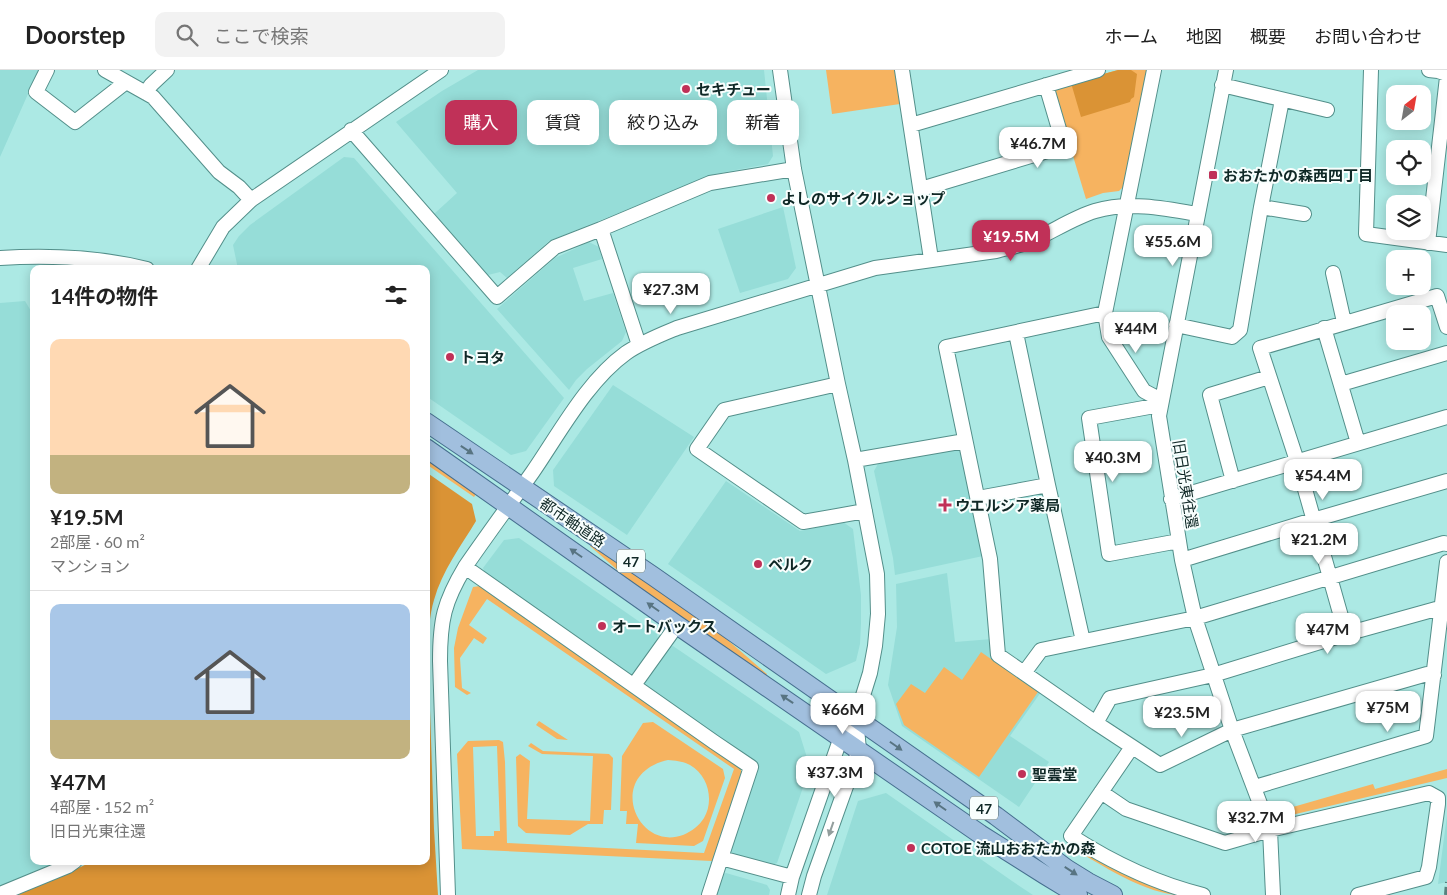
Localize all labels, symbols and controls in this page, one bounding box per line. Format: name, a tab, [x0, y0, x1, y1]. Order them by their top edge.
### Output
search box	[155, 12, 505, 57]
text: Doorstep	[25, 20, 125, 49]
icon: search	[173, 21, 201, 49]
text: ここで検索	[213, 24, 308, 47]
text: ホーム	[1105, 25, 1158, 47]
text: 地図	[1186, 25, 1222, 47]
text: 概要	[1250, 25, 1286, 47]
text: お問い合わせ	[1314, 25, 1422, 47]
place label: セキチュー	[696, 80, 771, 98]
marker: セキチュー	[680, 83, 692, 95]
north arrow	[1386, 85, 1431, 130]
map controls	[1386, 85, 1431, 350]
chip: 購入	[445, 100, 517, 145]
chip: 賃貸	[527, 100, 599, 145]
chip: 絞り込み	[609, 100, 717, 145]
chip: 新着	[727, 100, 799, 145]
pin: ¥46.7M	[997, 126, 1079, 169]
text: ¥46.7M	[1010, 133, 1066, 152]
button: locate	[1386, 140, 1431, 185]
place label: おおたかの森西四丁目	[1223, 166, 1373, 184]
marker: おおたかの森西四丁目	[1207, 169, 1219, 181]
place label: よしのサイクルショップ	[781, 189, 945, 207]
marker: よしのサイクルショップ	[765, 192, 777, 204]
button: layers	[1386, 195, 1431, 240]
pin: ¥19.5M	[970, 220, 1052, 262]
pin: ¥55.6M	[1132, 224, 1214, 267]
text: ¥19.5M	[983, 226, 1039, 245]
text: ¥55.6M	[1145, 231, 1201, 250]
button: +	[1386, 250, 1431, 295]
pin: ¥27.3M	[630, 272, 712, 315]
text: ¥27.3M	[643, 279, 699, 298]
icon: filters	[382, 281, 410, 309]
text: 14件の物件	[50, 283, 158, 308]
button: −	[1386, 305, 1431, 350]
pin: ¥44M	[1106, 312, 1166, 354]
text: ¥44M	[1115, 318, 1157, 337]
place label: トヨタ	[460, 348, 505, 366]
marker: トヨタ	[444, 351, 456, 363]
icon: home	[185, 371, 275, 461]
street label: 旧日光東往還	[1170, 438, 1202, 530]
pin: ¥40.3M	[1072, 440, 1154, 483]
one-way arrow	[460, 445, 473, 455]
text: ¥40.3M	[1085, 447, 1141, 466]
pin: ¥54.4M	[1282, 458, 1364, 501]
text: ¥54.4M	[1295, 465, 1351, 484]
street label: 都市軸道路	[537, 494, 609, 550]
place label: ウエルシア薬局	[955, 496, 1060, 514]
marker: ウエルシア薬局	[939, 499, 951, 511]
text: ¥19.5M	[50, 504, 124, 529]
pin: ¥21.2M	[1278, 522, 1360, 565]
text: ¥21.2M	[1291, 529, 1347, 548]
text: 2部屋 · 60 m²	[50, 532, 145, 551]
one-way arrow	[570, 548, 583, 558]
road number: 47	[617, 550, 645, 572]
place label: ベルク	[768, 555, 813, 573]
text: マンション	[50, 556, 130, 575]
marker: ベルク	[752, 558, 764, 570]
one-way arrow	[646, 602, 660, 612]
pin: ¥47M	[1298, 612, 1358, 655]
place label: オートバックス	[612, 617, 717, 635]
text: ¥47M	[1307, 619, 1349, 638]
marker: オートバックス	[596, 620, 608, 632]
icon: home	[185, 637, 275, 727]
pin: ¥75M	[1358, 690, 1418, 733]
pin: ¥66M	[813, 692, 873, 735]
one-way arrow	[780, 694, 793, 704]
pin: ¥23.5M	[1141, 696, 1223, 738]
text: ¥75M	[1367, 697, 1409, 716]
text: ¥66M	[822, 699, 864, 718]
text: ¥23.5M	[1154, 702, 1210, 721]
one-way arrow	[889, 741, 903, 751]
pin: ¥37.3M	[794, 756, 876, 798]
text: ¥37.3M	[807, 762, 863, 781]
place label: 聖雲堂	[1032, 765, 1077, 783]
marker: 聖雲堂	[1016, 768, 1028, 780]
text: ¥47M	[50, 769, 106, 794]
road number: 47	[970, 796, 998, 820]
text: 4部屋 · 152 m²	[50, 797, 154, 816]
pin: ¥32.7M	[1215, 800, 1297, 843]
one-way arrow	[934, 801, 947, 811]
text: ¥32.7M	[1228, 807, 1284, 826]
text: 旧日光東往還	[50, 821, 146, 840]
one-way arrow	[826, 821, 834, 836]
place label: COTOE 流山おおたかの森	[921, 839, 1095, 857]
marker: COTOE 流山おおたかの森	[905, 842, 917, 854]
one-way arrow	[1064, 866, 1078, 876]

